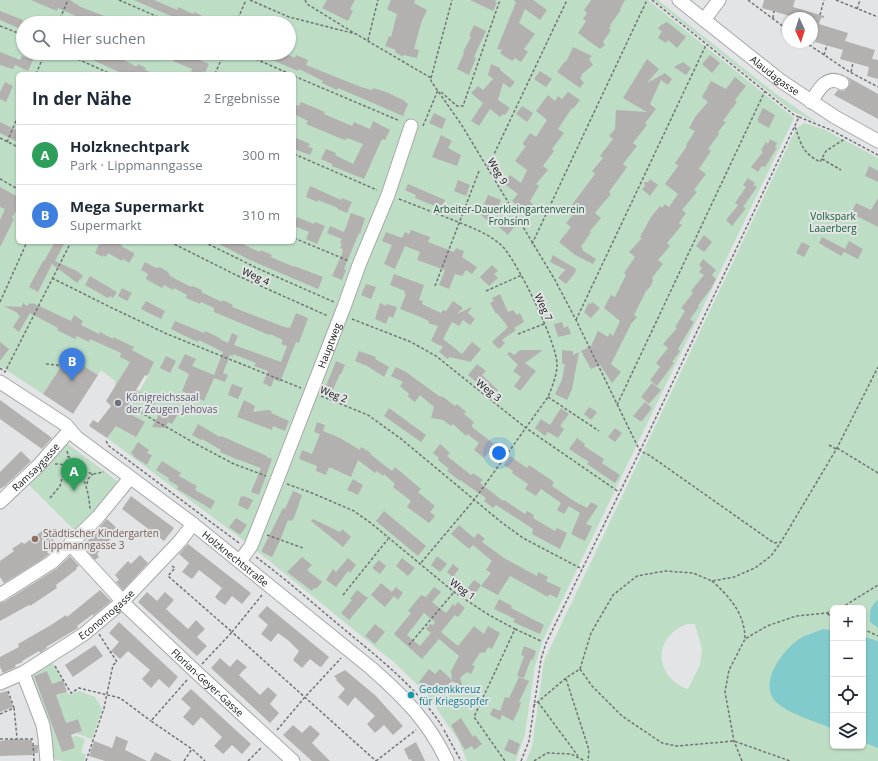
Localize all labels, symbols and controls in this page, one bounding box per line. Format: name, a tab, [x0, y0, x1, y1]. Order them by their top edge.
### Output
north arrow	[782, 12, 818, 48]
search box	[16, 16, 296, 60]
icon: search	[30, 27, 52, 49]
text: Hier suchen	[62, 28, 146, 48]
street label: Alaudagasse	[747, 52, 803, 99]
text: In der Nähe	[32, 87, 131, 110]
text: 2 Ergebnisse	[203, 89, 280, 107]
text: Holzknechtpark	[70, 136, 189, 156]
text: A	[41, 146, 49, 164]
text: 300 m	[242, 146, 280, 164]
street label: Weg 9	[485, 155, 512, 187]
text: Park · Lippmanngasse	[70, 156, 203, 174]
text: Mega Supermarkt	[70, 196, 204, 216]
park label: Arbeiter-Dauerkleingartenverein Frohsinn	[433, 202, 585, 228]
text: B	[41, 206, 49, 224]
text: 310 m	[242, 206, 280, 224]
park label: Volkspark Laaerberg	[809, 209, 857, 235]
text: Supermarkt	[70, 216, 142, 234]
street label: Weg 4	[240, 264, 272, 288]
street label: Weg 7	[532, 291, 557, 323]
street label: Hauptweg	[314, 320, 344, 370]
pin: B	[59, 348, 85, 381]
street label: Weg 3	[473, 376, 505, 405]
street label: Weg 2	[318, 382, 350, 406]
place label: Königreichssaal der Zeugen Jehovas	[126, 390, 218, 416]
marker: Königreichssaal der Zeugen Jehovas	[113, 398, 123, 408]
street label: Ramsaygasse	[9, 439, 63, 494]
your location	[489, 443, 509, 463]
pin: A	[61, 458, 87, 491]
place label: Städtischer Kindergarten Lippmanngasse 3	[43, 526, 159, 552]
street label: Holzknechtstraße	[199, 527, 272, 590]
marker: Städtischer Kindergarten Lippmanngasse 3	[30, 534, 40, 544]
street label: Weg 1	[447, 575, 479, 603]
street label: Economogasse	[76, 586, 138, 643]
map controls	[830, 605, 866, 749]
button: +	[830, 605, 866, 641]
button: −	[830, 641, 866, 677]
street label: Florian-Geyer-Gasse	[168, 645, 247, 720]
button: locate	[830, 677, 866, 713]
place label: Gedenkkreuz für Kriegsopfer	[419, 682, 489, 708]
marker: Gedenkkreuz für Kriegsopfer	[406, 690, 416, 700]
button: layers	[830, 713, 866, 749]

